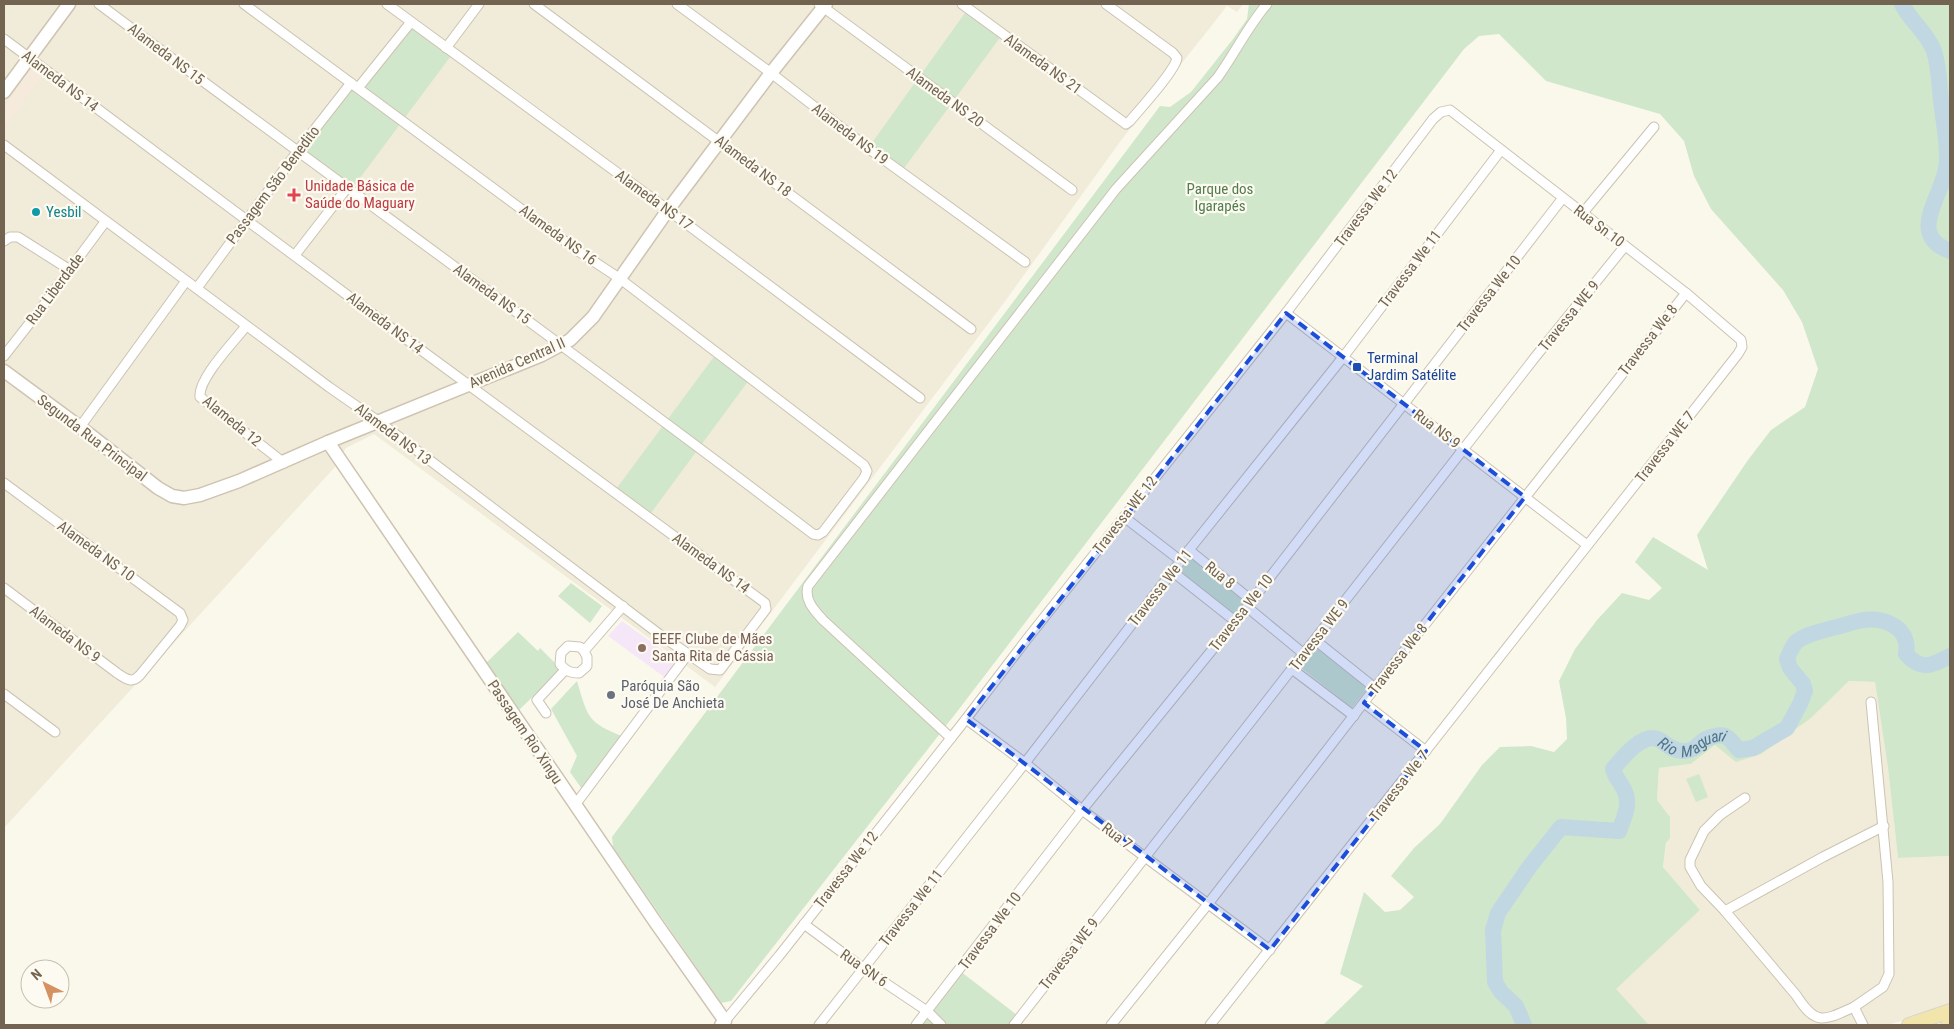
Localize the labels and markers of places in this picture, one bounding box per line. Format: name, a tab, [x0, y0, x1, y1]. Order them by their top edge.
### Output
place label: Unidade Básica de Saúde do Maguary	[305, 177, 415, 212]
marker: Unidade Básica de Saúde do Maguary	[287, 188, 301, 202]
place label: Yesbil	[46, 203, 82, 221]
marker: Yesbil	[30, 206, 42, 218]
place label: Terminal Jardim Satélite	[1367, 349, 1456, 384]
marker: Terminal Jardim Satélite	[1351, 361, 1363, 373]
place label: EEEF Clube de Mães Santa Rita de Cássia	[652, 630, 774, 665]
marker: EEEF Clube de Mães Santa Rita de Cássia	[636, 642, 648, 654]
place label: Paróquia São José De Anchieta	[621, 677, 724, 712]
marker: Paróquia São José De Anchieta	[605, 689, 617, 701]

